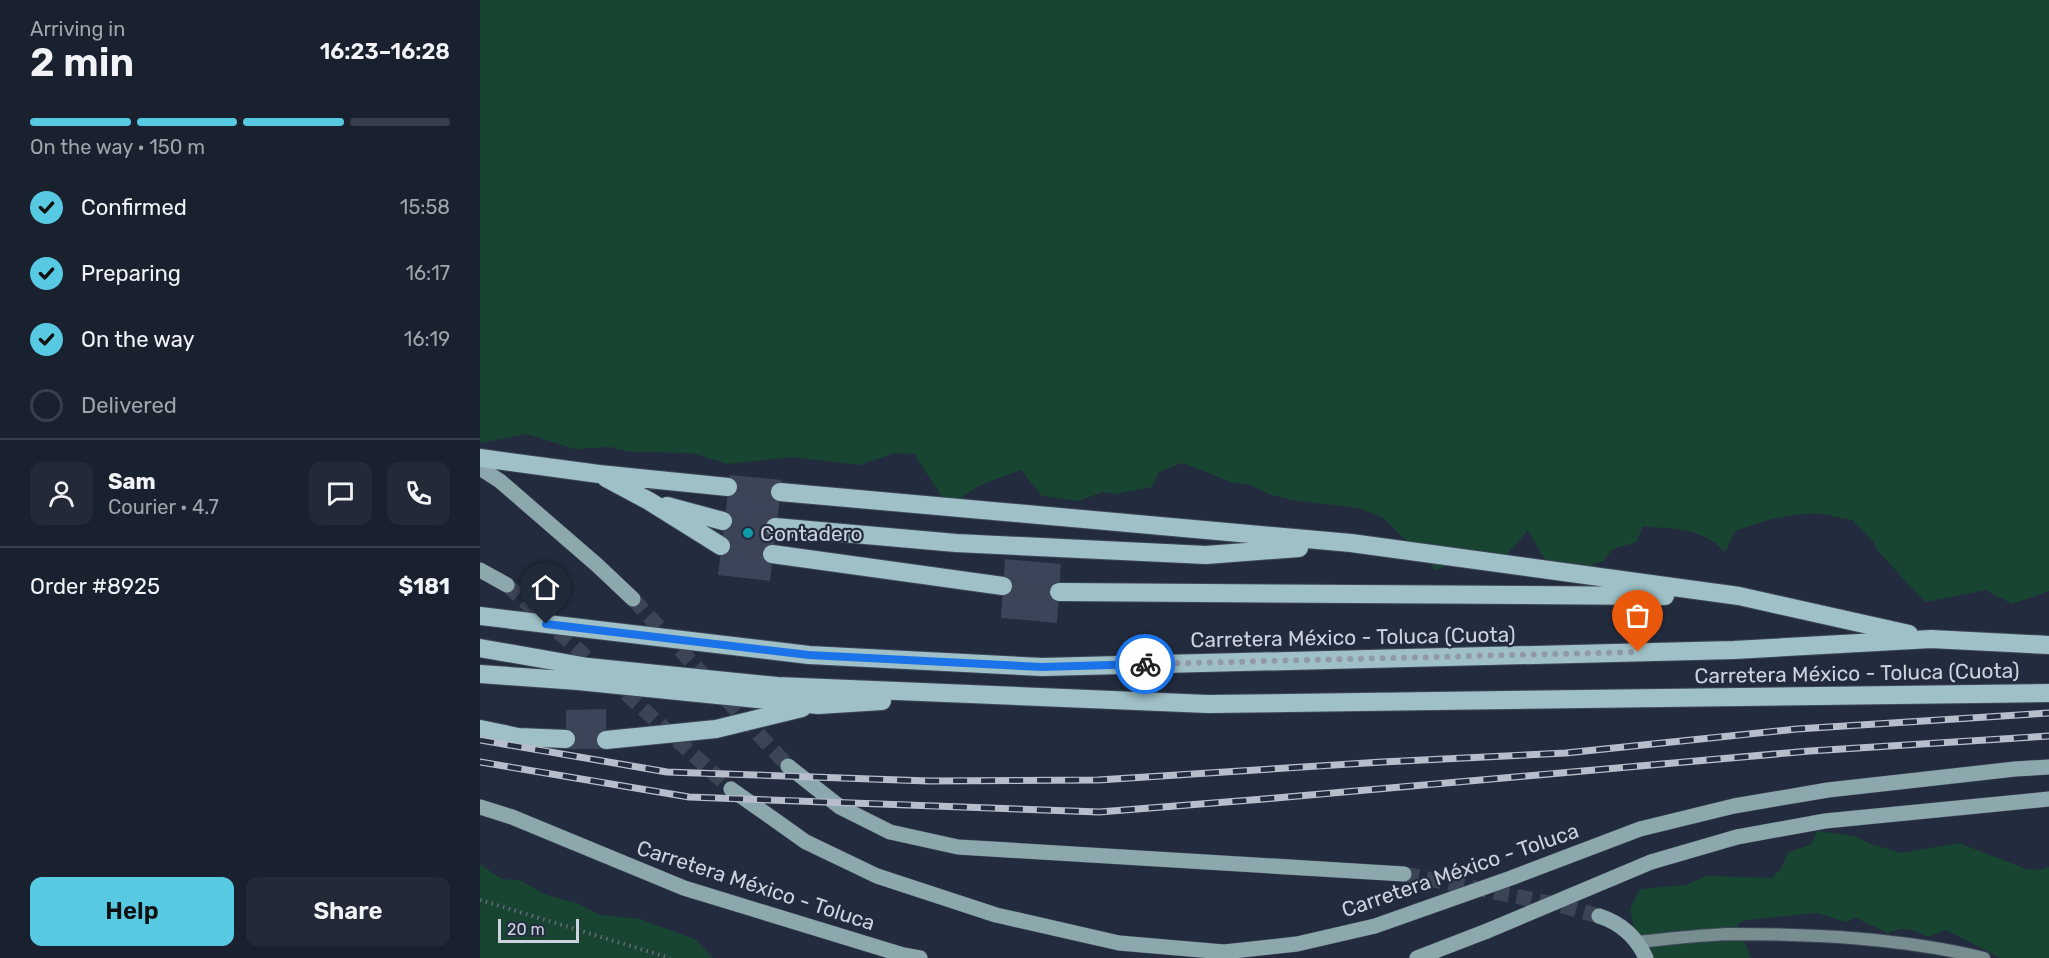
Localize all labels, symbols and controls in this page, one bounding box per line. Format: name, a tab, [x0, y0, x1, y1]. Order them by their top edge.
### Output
text: Arriving in	[30, 17, 125, 41]
text: 16:23–16:28	[320, 38, 450, 65]
text: 2 min	[30, 40, 134, 86]
text: On the way · 150 m	[30, 135, 205, 159]
icon: check	[30, 191, 63, 224]
text: Confirmed	[81, 194, 187, 221]
text: 15:58	[400, 195, 450, 219]
icon: check	[30, 257, 63, 290]
text: Preparing	[81, 260, 181, 287]
text: 16:17	[405, 261, 450, 285]
icon: check	[30, 323, 63, 356]
text: On the way	[81, 326, 195, 353]
text: 16:19	[404, 327, 450, 351]
text: Delivered	[81, 392, 177, 419]
button: person	[30, 462, 93, 525]
button: chat	[309, 462, 372, 525]
button: phone	[387, 462, 450, 525]
text: Sam	[108, 468, 156, 495]
text: Courier · 4.7	[108, 495, 219, 519]
place label: Contadero	[760, 521, 863, 546]
marker: Contadero	[741, 526, 755, 540]
pin	[520, 562, 571, 624]
icon: home	[529, 571, 562, 604]
text: Order #8925	[30, 573, 160, 600]
text: $181	[399, 573, 450, 600]
pin	[1612, 590, 1663, 652]
icon: bag	[1621, 599, 1654, 632]
street label: Carretera México - Toluca (Cuota)	[1190, 622, 1516, 652]
courier	[1115, 634, 1175, 694]
icon: bike	[1129, 648, 1162, 681]
street label: Carretera México - Toluca (Cuota)	[1694, 658, 2020, 688]
street label: Carretera México - Toluca	[1338, 818, 1582, 922]
street label: Carretera México - Toluca	[634, 835, 878, 935]
button: Help	[30, 877, 234, 946]
button: Share	[246, 877, 450, 946]
scale bar	[498, 916, 579, 944]
text: 20 m	[507, 920, 545, 939]

